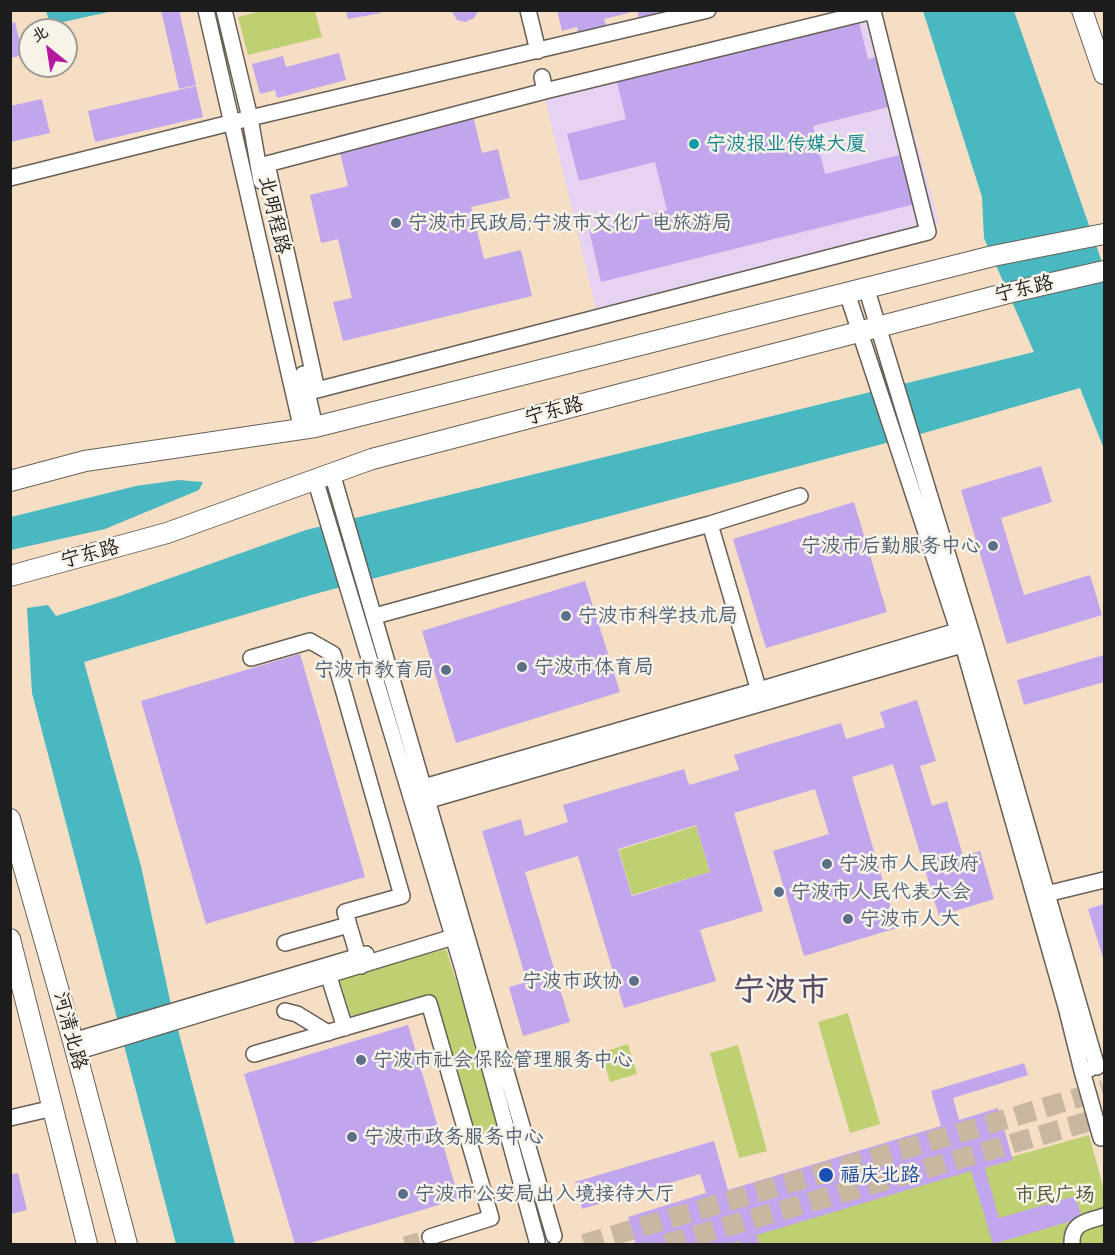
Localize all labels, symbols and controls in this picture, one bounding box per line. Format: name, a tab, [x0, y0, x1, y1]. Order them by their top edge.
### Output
north arrow	[18, 18, 78, 78]
text: 北	[29, 22, 51, 46]
place label: 宁波报业传媒大厦	[706, 132, 866, 156]
marker: 宁波报业传媒大厦	[687, 137, 701, 151]
street label: 北明程路	[253, 173, 295, 257]
place label: 宁波市民政局;宁波市文化广电旅游局	[408, 211, 732, 235]
marker: 宁波市民政局;宁波市文化广电旅游局	[389, 216, 403, 230]
street label: 宁东路	[992, 271, 1056, 307]
street label: 宁东路	[522, 392, 586, 430]
place label: 宁波市后勤服务中心	[801, 534, 981, 558]
street label: 宁东路	[58, 535, 122, 573]
marker: 宁波市后勤服务中心	[986, 539, 1000, 553]
place label: 宁波市科学技术局	[578, 604, 738, 628]
marker: 宁波市科学技术局	[559, 609, 573, 623]
place label: 宁波市体育局	[534, 655, 654, 679]
place label: 宁波市教育局	[314, 658, 434, 682]
marker: 宁波市体育局	[515, 660, 529, 674]
marker: 宁波市教育局	[439, 663, 453, 677]
place label: 宁波市人民政府	[839, 852, 979, 876]
marker: 宁波市人民政府	[820, 857, 834, 871]
place label: 宁波市人民代表大会	[791, 880, 971, 904]
marker: 宁波市人民代表大会	[772, 885, 786, 899]
place label: 宁波市人大	[860, 907, 960, 931]
marker: 宁波市人大	[841, 912, 855, 926]
place label: 宁波市政协	[522, 969, 622, 993]
district label: 宁波市	[733, 972, 829, 1010]
marker: 宁波市政协	[627, 974, 641, 988]
street label: 河清北路	[48, 989, 92, 1073]
place label: 宁波市社会保险管理服务中心	[373, 1048, 633, 1072]
marker: 宁波市社会保险管理服务中心	[354, 1053, 368, 1067]
place label: 宁波市政务服务中心	[364, 1125, 544, 1149]
marker: 宁波市政务服务中心	[345, 1130, 359, 1144]
place label: 福庆北路	[840, 1163, 920, 1187]
marker: 福庆北路	[817, 1166, 835, 1184]
place label: 宁波市公安局出入境接待大厅	[415, 1182, 675, 1206]
park label: 市民广场	[1015, 1183, 1095, 1207]
marker: 宁波市公安局出入境接待大厅	[396, 1187, 410, 1201]

